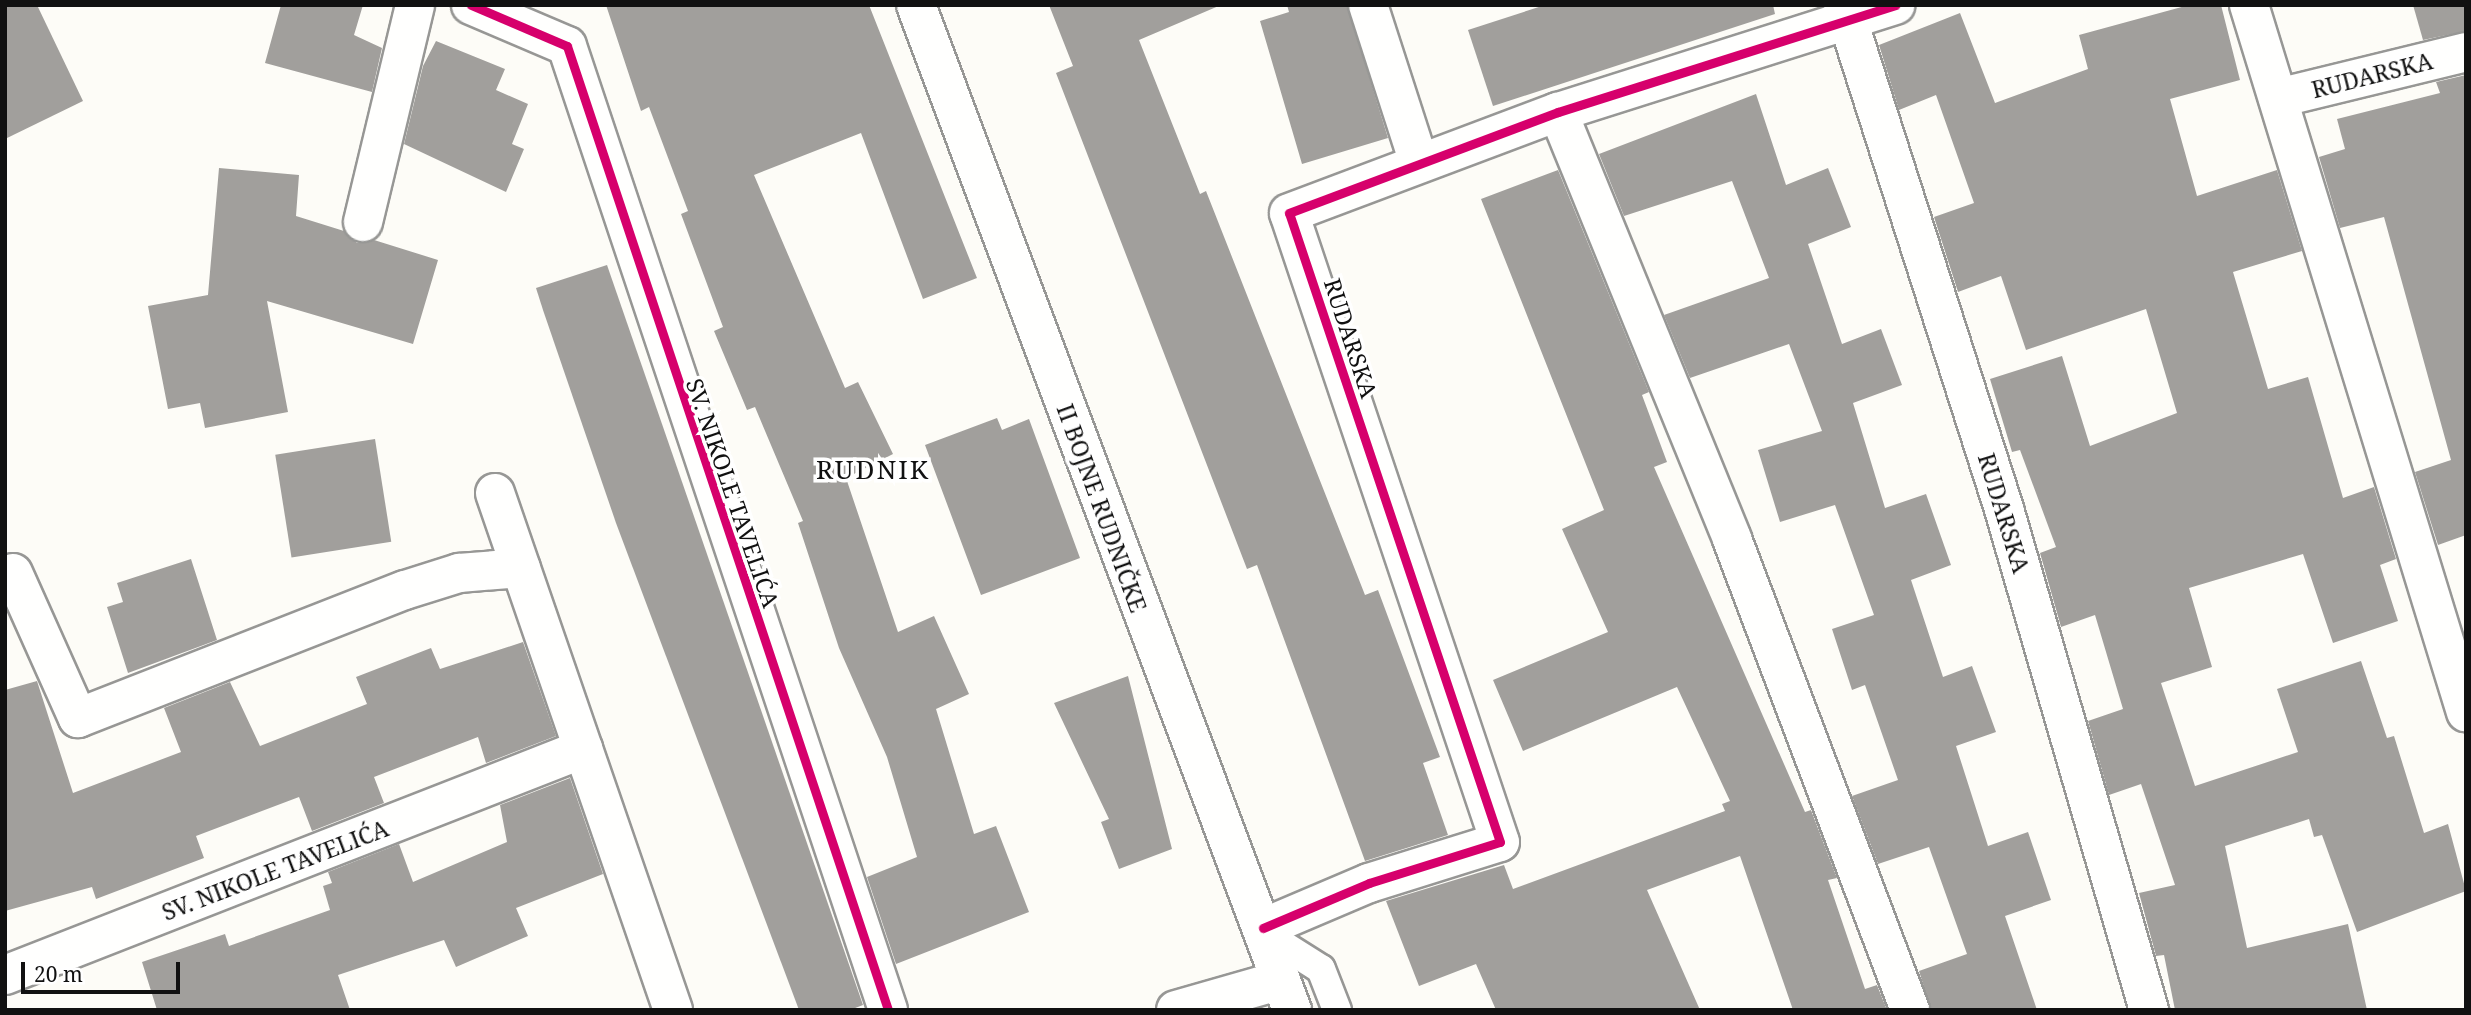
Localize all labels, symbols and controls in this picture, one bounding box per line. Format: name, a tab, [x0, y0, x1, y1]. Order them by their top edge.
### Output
street label: RUDARSKA	[2309, 47, 2435, 103]
street label: RUDARSKA	[1319, 275, 1383, 401]
street label: SV. NIKOLE TAVELIĆA	[681, 375, 785, 611]
street label: II BOJNE RUDNIČKE	[1051, 400, 1153, 616]
street label: RUDARSKA	[1973, 450, 2035, 576]
district label: RUDNIK	[817, 454, 929, 486]
street label: SV. NIKOLE TAVELIĆA	[158, 814, 392, 926]
scale bar	[24, 948, 184, 992]
text: 20 m	[34, 960, 83, 988]

